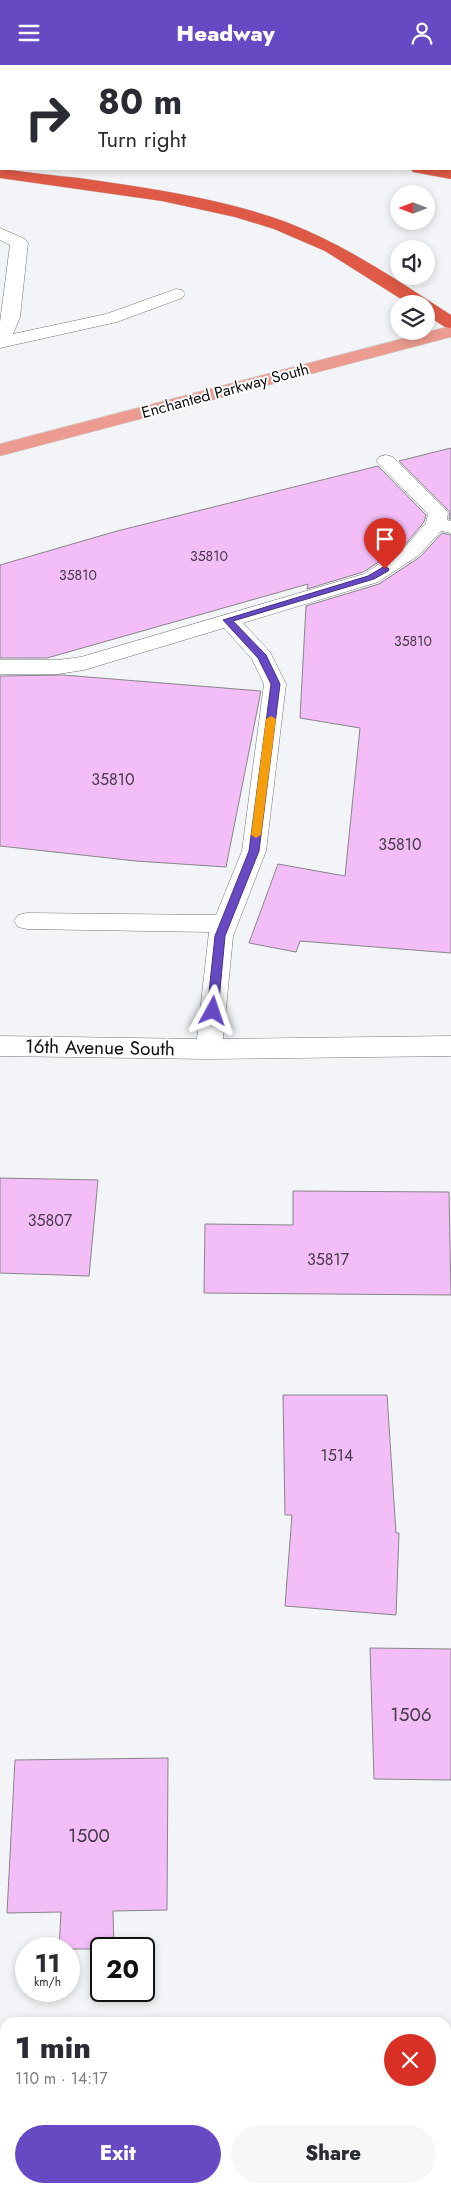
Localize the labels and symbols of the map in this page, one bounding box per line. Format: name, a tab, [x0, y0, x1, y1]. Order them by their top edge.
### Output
north arrow	[390, 185, 435, 230]
street label: Enchanted Parkway South	[139, 357, 311, 424]
pin	[364, 518, 406, 569]
house number: 35810	[190, 546, 228, 566]
house number: 35810	[59, 565, 97, 585]
house number: 35810	[394, 631, 432, 651]
house number: 35810	[91, 768, 135, 791]
house number: 35810	[378, 833, 422, 856]
position arrow	[186, 984, 238, 1036]
street label: 16th Avenue South	[25, 1033, 175, 1062]
house number: 35807	[28, 1209, 73, 1232]
house number: 35817	[307, 1248, 350, 1271]
house number: 1514	[321, 1444, 353, 1467]
house number: 1506	[390, 1701, 432, 1728]
house number: 1500	[68, 1822, 110, 1849]
speed limit sign: 20	[90, 1937, 155, 2002]

